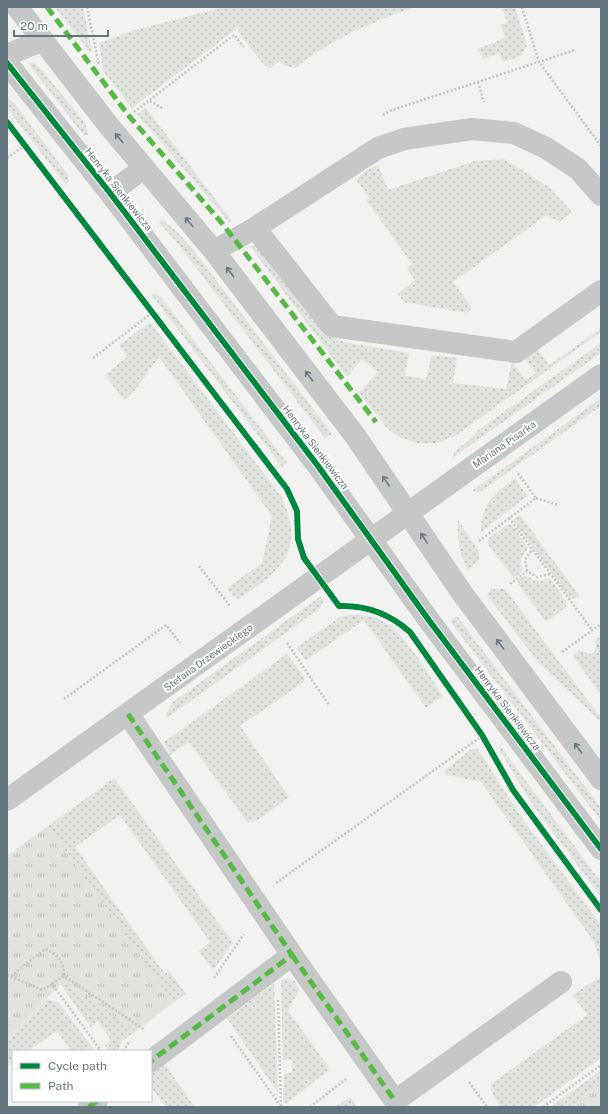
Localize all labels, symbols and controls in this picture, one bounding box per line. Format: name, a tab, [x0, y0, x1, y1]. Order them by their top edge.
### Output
scale bar	[14, 12, 108, 38]
text: 20 m	[20, 19, 48, 33]
one-way arrow	[114, 133, 123, 144]
street label: Henryka Sienkiewicza	[83, 145, 155, 233]
one-way arrow	[185, 216, 194, 227]
one-way arrow	[226, 267, 235, 278]
one-way arrow	[305, 370, 314, 381]
street label: Henryka Sienkiewicza	[280, 403, 352, 491]
street label: Mariana Pisarka	[470, 418, 538, 470]
one-way arrow	[382, 476, 390, 487]
one-way arrow	[420, 533, 428, 544]
street label: Stefana Drzewieckiego	[161, 621, 255, 693]
one-way arrow	[495, 638, 504, 649]
street label: Henryka Sienkiewicza	[472, 664, 544, 752]
one-way arrow	[573, 742, 582, 753]
legend	[12, 1050, 152, 1102]
text: Cycle path	[48, 1059, 107, 1073]
text: Path	[48, 1079, 74, 1093]

